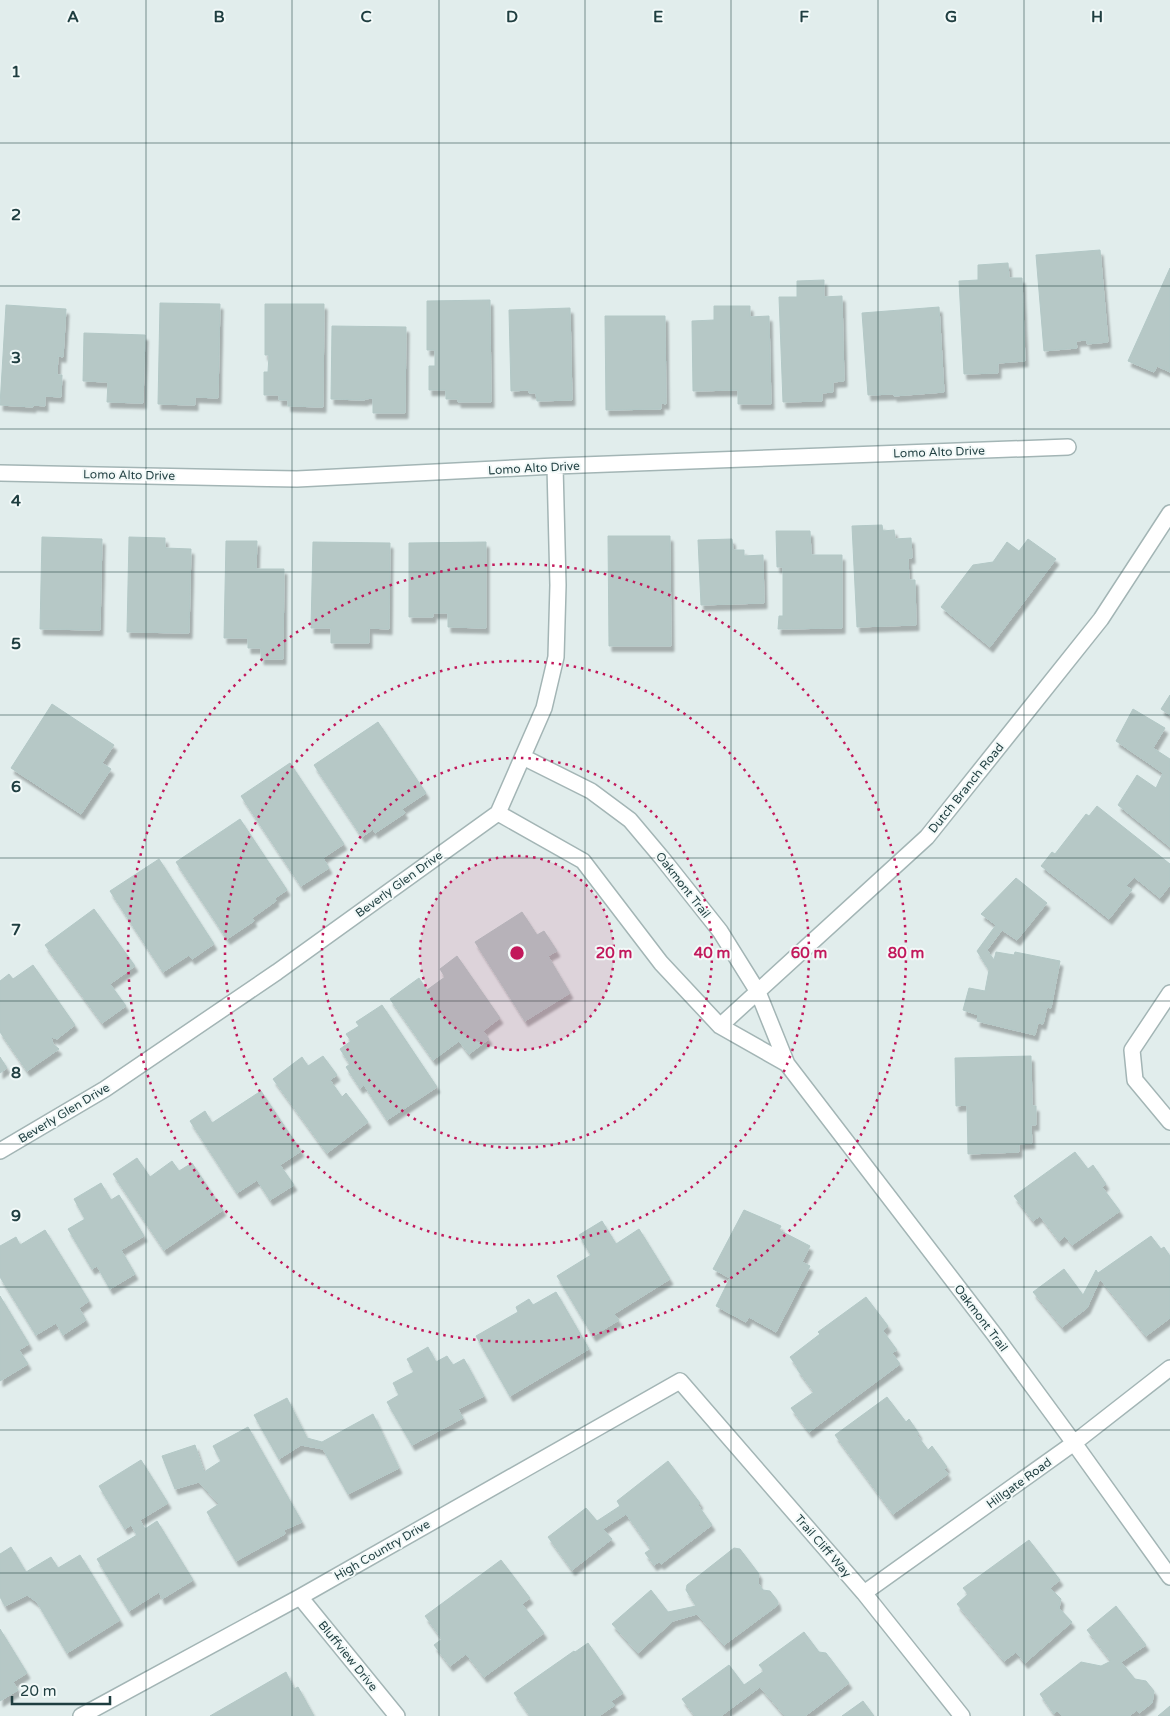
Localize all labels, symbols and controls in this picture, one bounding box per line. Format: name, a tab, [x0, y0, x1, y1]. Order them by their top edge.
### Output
text: A	[67, 7, 79, 27]
text: B	[213, 7, 225, 27]
text: C	[360, 7, 372, 27]
text: D	[506, 7, 518, 27]
text: E	[653, 7, 663, 27]
text: F	[799, 7, 809, 27]
text: G	[945, 7, 957, 27]
text: H	[1091, 7, 1103, 27]
text: 1	[11, 62, 21, 82]
text: 2	[11, 205, 21, 225]
text: 3	[11, 348, 21, 368]
street label: Lomo Alto Drive	[893, 443, 985, 461]
street label: Lomo Alto Drive	[488, 459, 580, 477]
street label: Lomo Alto Drive	[83, 467, 175, 483]
text: 4	[11, 491, 21, 511]
text: 5	[11, 634, 21, 654]
street label: Dutch Branch Road	[925, 740, 1007, 836]
text: 6	[11, 777, 21, 797]
street label: Beverly Glen Drive	[353, 848, 445, 920]
street label: Oakmont Trail	[653, 849, 713, 921]
text: 7	[11, 920, 21, 940]
centre of rings	[508, 944, 526, 962]
text: 20 m	[596, 944, 632, 962]
text: 40 m	[694, 944, 730, 962]
text: 60 m	[791, 944, 827, 962]
text: 80 m	[888, 944, 924, 962]
text: 8	[11, 1063, 21, 1083]
street label: Beverly Glen Drive	[16, 1080, 112, 1146]
text: 9	[11, 1206, 21, 1226]
street label: Oakmont Trail	[951, 1282, 1011, 1354]
street label: Hillgate Road	[984, 1455, 1054, 1511]
street label: Trail Cliff Way	[792, 1512, 854, 1581]
street label: High Country Drive	[332, 1517, 433, 1583]
street label: Bluffview Drive	[315, 1618, 381, 1694]
scale bar	[12, 1674, 110, 1706]
text: 20 m	[20, 1682, 57, 1700]

